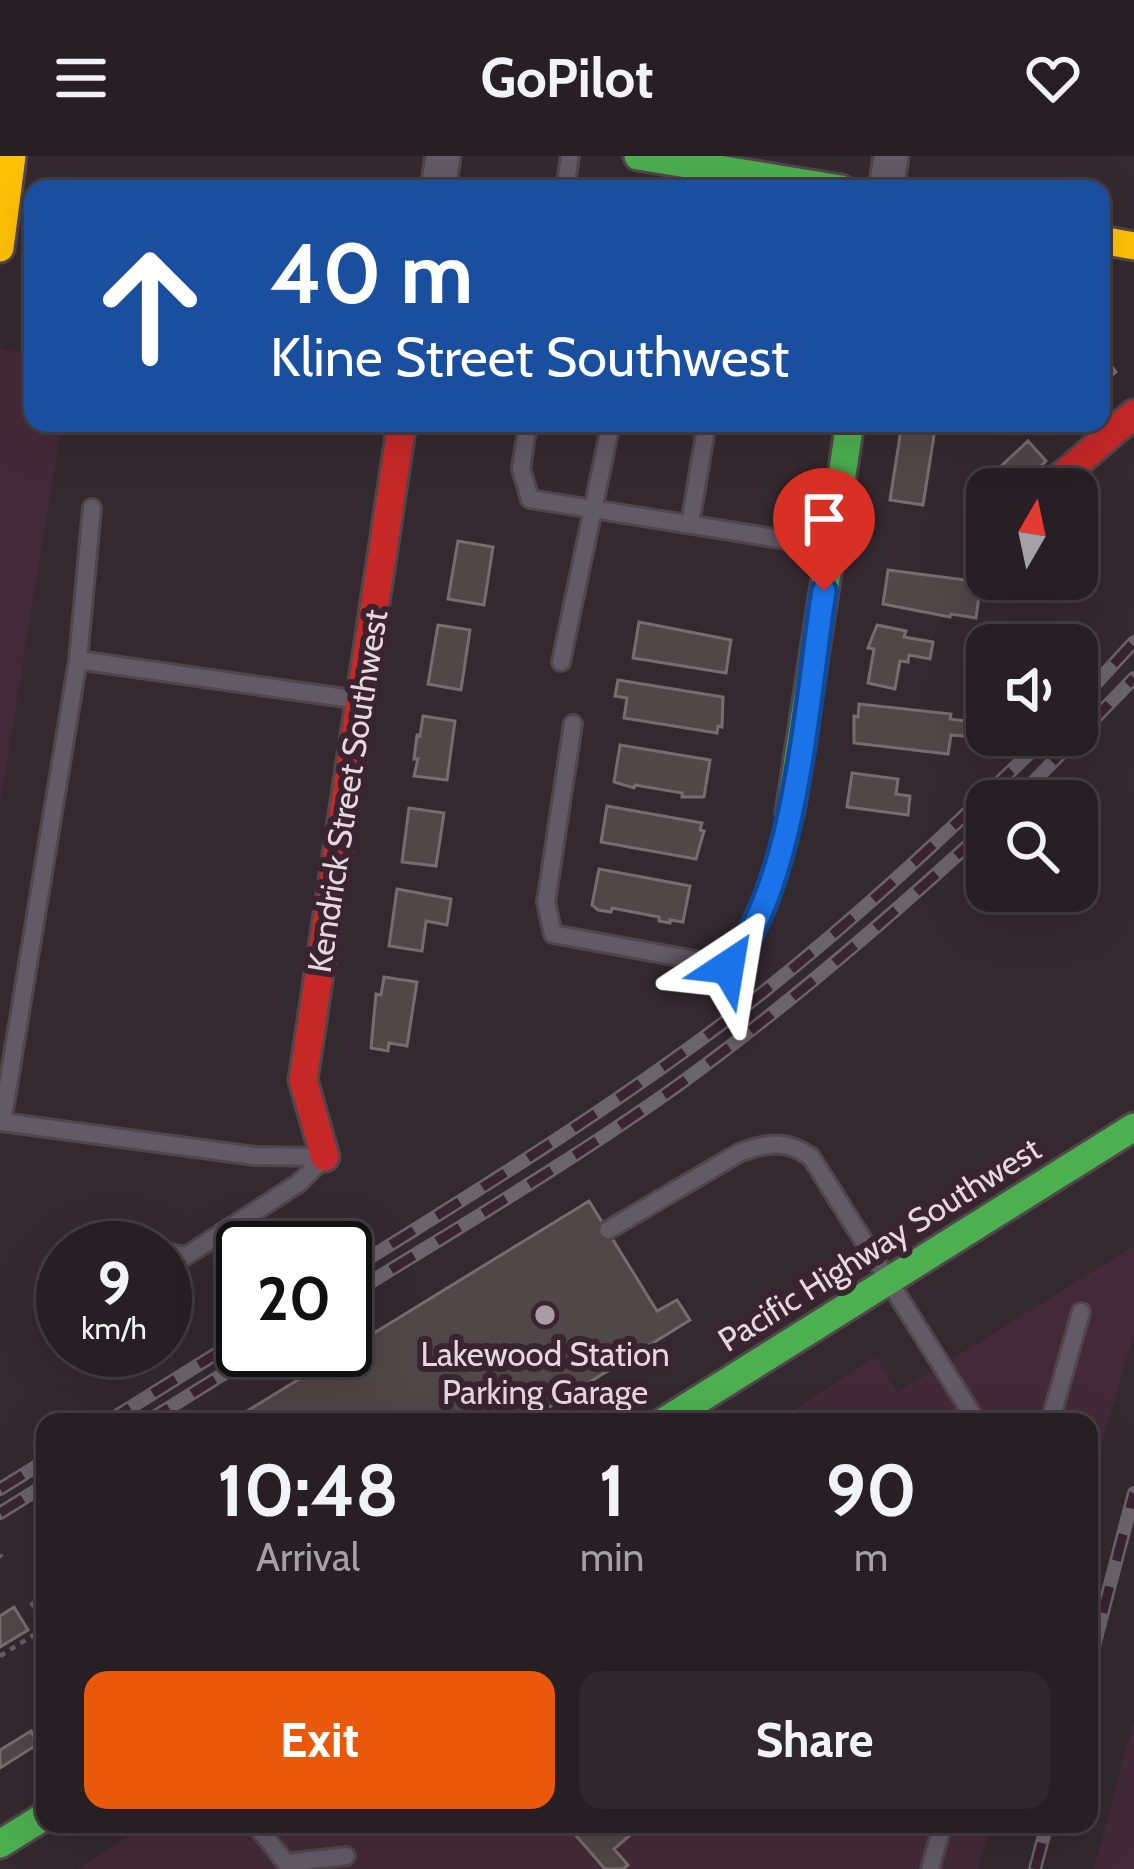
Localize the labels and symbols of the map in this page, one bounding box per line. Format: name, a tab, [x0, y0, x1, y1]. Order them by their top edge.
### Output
pin	[773, 468, 875, 591]
north arrow	[966, 468, 1098, 600]
street label: Kendrick Street Southwest	[299, 607, 395, 975]
position arrow	[665, 904, 791, 1030]
street label: Pacific Highway Southwest	[710, 1128, 1048, 1360]
speed limit sign: 20	[216, 1221, 372, 1377]
marker: Lakewood Station Parking Garage	[532, 1302, 558, 1328]
place label: Lakewood Station Parking Garage	[420, 1334, 670, 1412]

